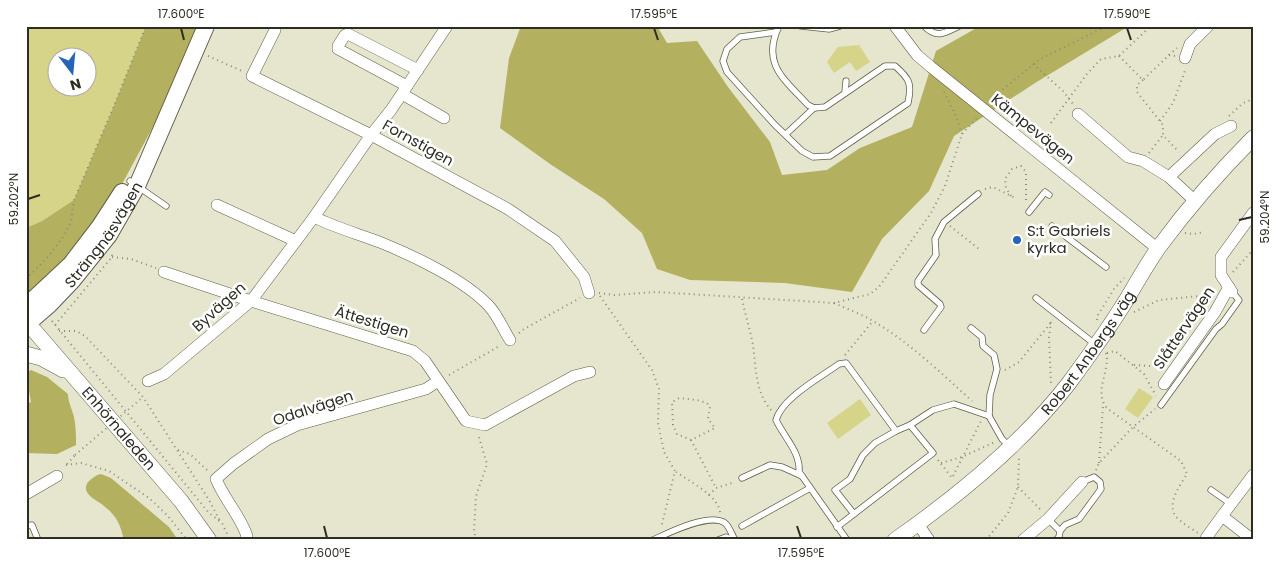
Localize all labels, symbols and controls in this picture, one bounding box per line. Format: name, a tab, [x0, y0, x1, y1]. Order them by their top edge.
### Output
text: 17.600°E	[158, 5, 204, 22]
text: 17.595°E	[631, 5, 677, 22]
text: 17.590°E	[1104, 5, 1150, 22]
north arrow	[48, 48, 98, 98]
text: N	[68, 73, 83, 96]
street label: Kämpevägen	[987, 88, 1079, 169]
street label: Fornstigen	[379, 114, 458, 171]
text: 59.202°N	[5, 173, 22, 225]
street label: Strängnäsvägen	[60, 178, 147, 292]
text: 59.204°N	[1256, 191, 1273, 243]
place label: S:t Gabriels kyrka	[1027, 220, 1111, 258]
marker: S:t Gabriels kyrka	[1011, 234, 1023, 246]
street label: Byvägen	[187, 277, 250, 336]
street label: Slåttervägen	[1148, 282, 1219, 373]
street label: Robert Anbergs väg	[1036, 287, 1140, 419]
street label: Ättestigen	[333, 300, 412, 343]
street label: Enhörnaleden	[77, 382, 161, 475]
street label: Odalvägen	[270, 385, 356, 430]
text: 17.600°E	[304, 544, 350, 561]
text: 17.595°E	[778, 544, 824, 561]

